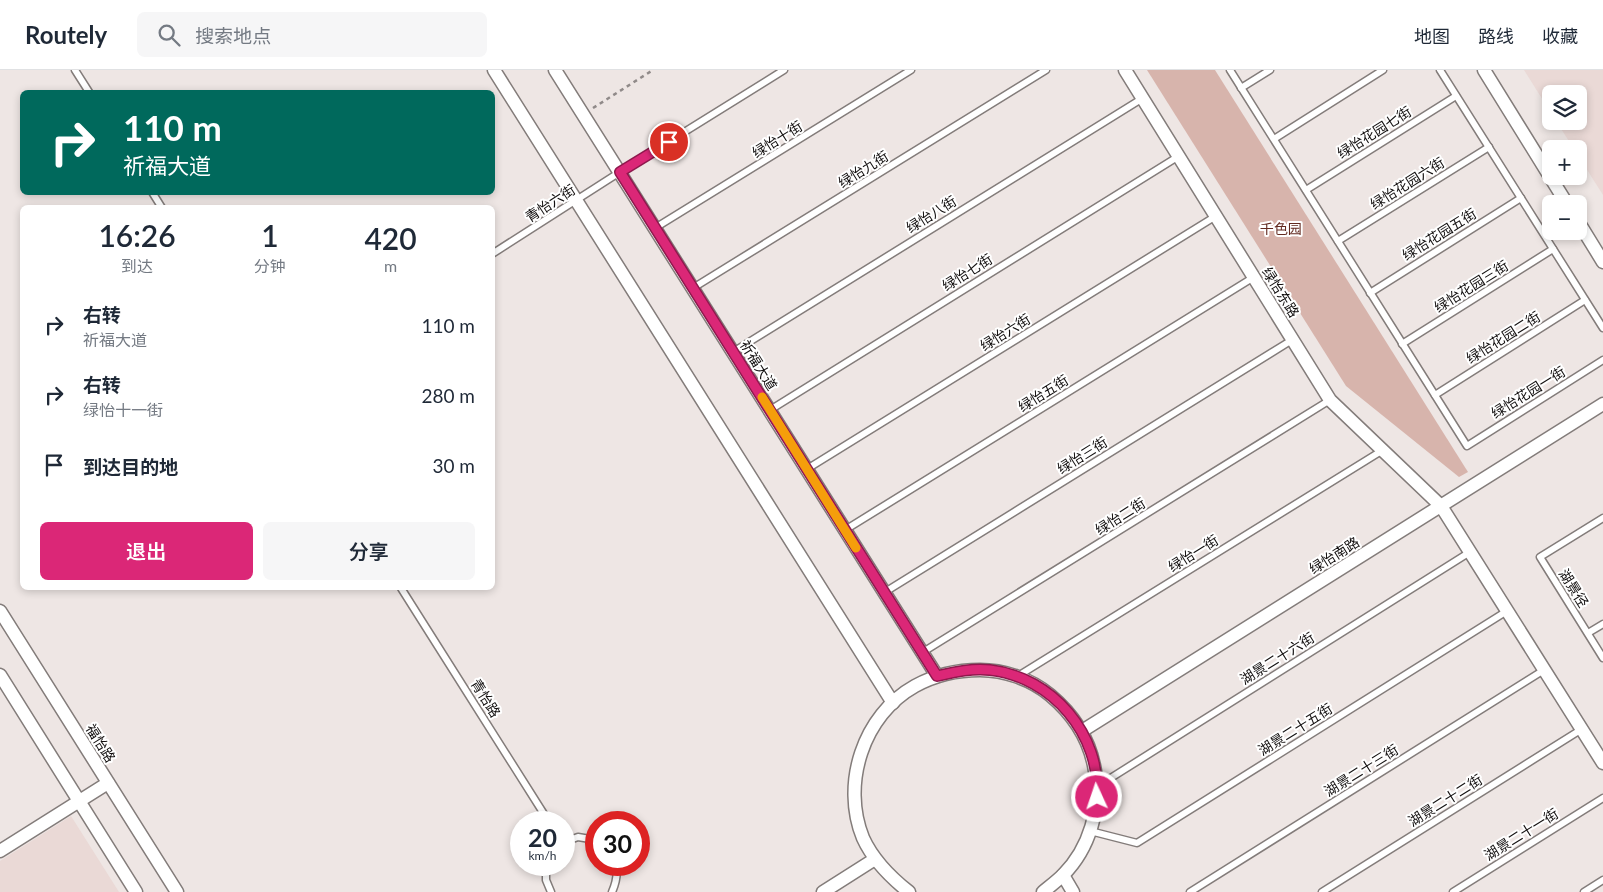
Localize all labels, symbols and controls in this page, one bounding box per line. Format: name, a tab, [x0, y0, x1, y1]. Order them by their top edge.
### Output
search box	[137, 12, 487, 57]
text: Routely	[25, 20, 107, 49]
icon: search	[155, 21, 183, 49]
text: 搜索地点	[195, 24, 271, 47]
text: 地图	[1414, 25, 1450, 47]
text: 路线	[1478, 25, 1514, 47]
text: 收藏	[1542, 25, 1578, 47]
map controls	[1542, 85, 1587, 240]
button: layers	[1542, 85, 1587, 130]
street label: 绿怡花园七街	[1334, 103, 1414, 161]
text: 110 m	[123, 106, 222, 148]
icon: right	[40, 110, 105, 175]
street label: 绿怡十街	[749, 117, 805, 161]
pin	[648, 121, 690, 163]
icon: arrive	[655, 128, 683, 156]
button: +	[1542, 140, 1587, 185]
street label: 绿怡九街	[835, 147, 891, 191]
text: 祈福大道	[123, 152, 211, 179]
street label: 绿怡花园六街	[1367, 154, 1447, 212]
street label: 青怡六街	[522, 181, 578, 225]
street label: 绿怡八街	[903, 192, 959, 236]
button: −	[1542, 195, 1587, 240]
street label: 绿怡花园五街	[1399, 205, 1479, 263]
text: 16:26	[98, 217, 176, 253]
text: 1	[261, 217, 279, 253]
text: 420	[364, 220, 417, 256]
park label: 千色园	[1260, 220, 1302, 237]
street label: 绿怡七街	[939, 250, 995, 294]
text: 到达	[121, 256, 153, 275]
text: 分钟	[254, 256, 286, 275]
text: m	[384, 256, 397, 275]
street label: 绿怡花园三街	[1431, 257, 1511, 315]
street label: 绿怡东路	[1259, 264, 1303, 320]
text: 右转	[83, 303, 121, 326]
street label: 绿怡花园二街	[1463, 308, 1543, 366]
street label: 绿怡六街	[977, 310, 1033, 354]
icon: right	[40, 311, 68, 339]
text: 110 m	[421, 314, 475, 337]
text: 祈福大道	[83, 330, 147, 349]
street label: 祈福大道	[737, 337, 781, 393]
street label: 绿怡花园一街	[1488, 363, 1568, 421]
street label: 绿怡五街	[1015, 371, 1071, 415]
text: 右转	[83, 373, 121, 396]
icon: right	[40, 381, 68, 409]
text: 280 m	[421, 384, 475, 407]
text: 绿怡十一街	[83, 400, 163, 419]
street label: 绿怡三街	[1054, 433, 1110, 477]
icon: arrive	[40, 451, 68, 479]
text: 30 m	[432, 454, 475, 477]
text: 到达目的地	[83, 455, 178, 478]
street label: 绿怡二街	[1092, 494, 1148, 538]
button: 退出	[40, 522, 253, 580]
button: 分享	[263, 522, 475, 580]
street label: 绿怡一街	[1165, 531, 1221, 575]
street label: 绿怡南路	[1306, 533, 1362, 577]
street label: 湖景径	[1556, 566, 1592, 610]
street label: 湖景二十六街	[1237, 629, 1317, 687]
street label: 青怡路	[468, 676, 504, 720]
street label: 湖景二十五街	[1255, 700, 1335, 758]
street label: 福怡路	[83, 721, 119, 765]
street label: 湖景二十三街	[1321, 741, 1401, 799]
position arrow	[1070, 770, 1122, 822]
street label: 湖景二十二街	[1405, 771, 1485, 829]
street label: 湖景二十一街	[1481, 805, 1561, 863]
speed limit sign: 30	[585, 811, 650, 876]
text: 20	[528, 822, 557, 852]
text: km/h	[528, 848, 557, 863]

